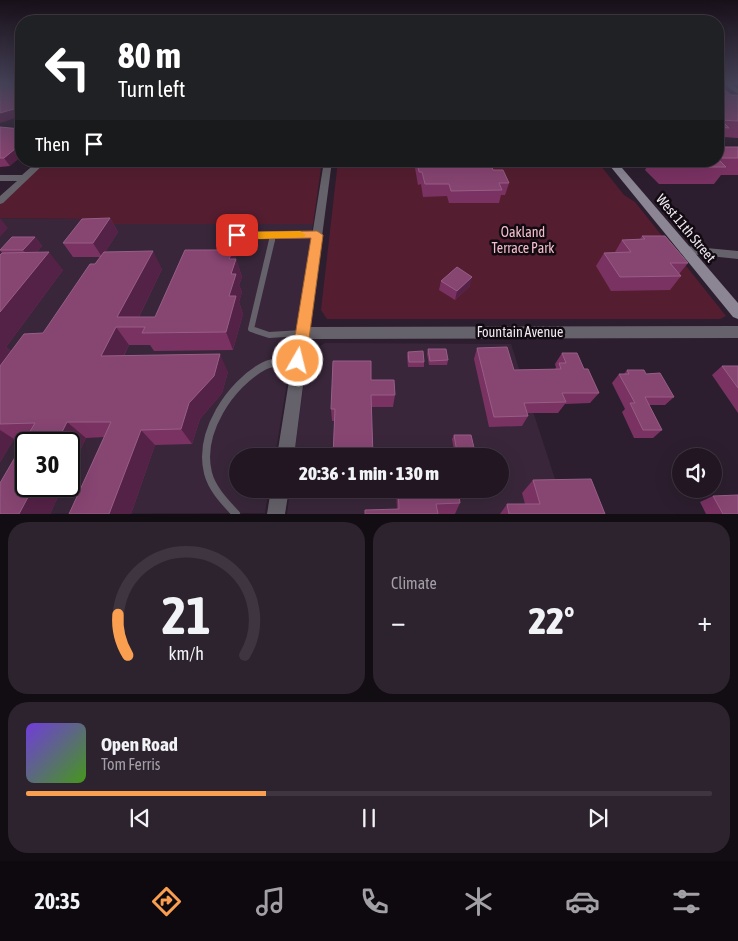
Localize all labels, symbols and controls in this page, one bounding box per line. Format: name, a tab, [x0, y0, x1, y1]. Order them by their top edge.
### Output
icon: left	[35, 35, 100, 100]
text: 80 m	[118, 35, 181, 75]
text: Turn left	[118, 76, 185, 102]
icon: arrive	[80, 130, 108, 158]
text: Then	[35, 133, 70, 155]
street label: West 11th Street	[653, 191, 719, 265]
pin	[216, 214, 258, 256]
icon: arrive	[223, 221, 251, 249]
park label: Oakland Terrace Park	[492, 224, 555, 256]
street label: Fountain Avenue	[477, 324, 563, 340]
position arrow	[271, 334, 323, 386]
speed limit sign: 30	[15, 432, 80, 497]
map controls	[672, 448, 722, 498]
button: sound	[672, 448, 722, 498]
text: 20:36 · 1 min · 130 m	[299, 462, 439, 484]
text: Climate	[391, 574, 437, 592]
text: 21	[162, 585, 211, 645]
text: 22°	[528, 599, 575, 642]
text: −	[391, 605, 406, 637]
text: +	[697, 605, 712, 637]
text: km/h	[169, 643, 204, 664]
text: Open Road	[101, 733, 178, 755]
text: Tom Ferris	[101, 755, 160, 773]
icon: previous	[126, 804, 154, 832]
icon: pause	[355, 804, 383, 832]
icon: next	[584, 804, 612, 832]
icon: directions	[149, 884, 184, 919]
icon: music	[253, 884, 288, 919]
icon: phone	[357, 884, 392, 919]
icon: climate	[461, 884, 496, 919]
icon: car	[565, 884, 600, 919]
icon: filters	[669, 884, 704, 919]
text: 20:35	[34, 888, 80, 914]

